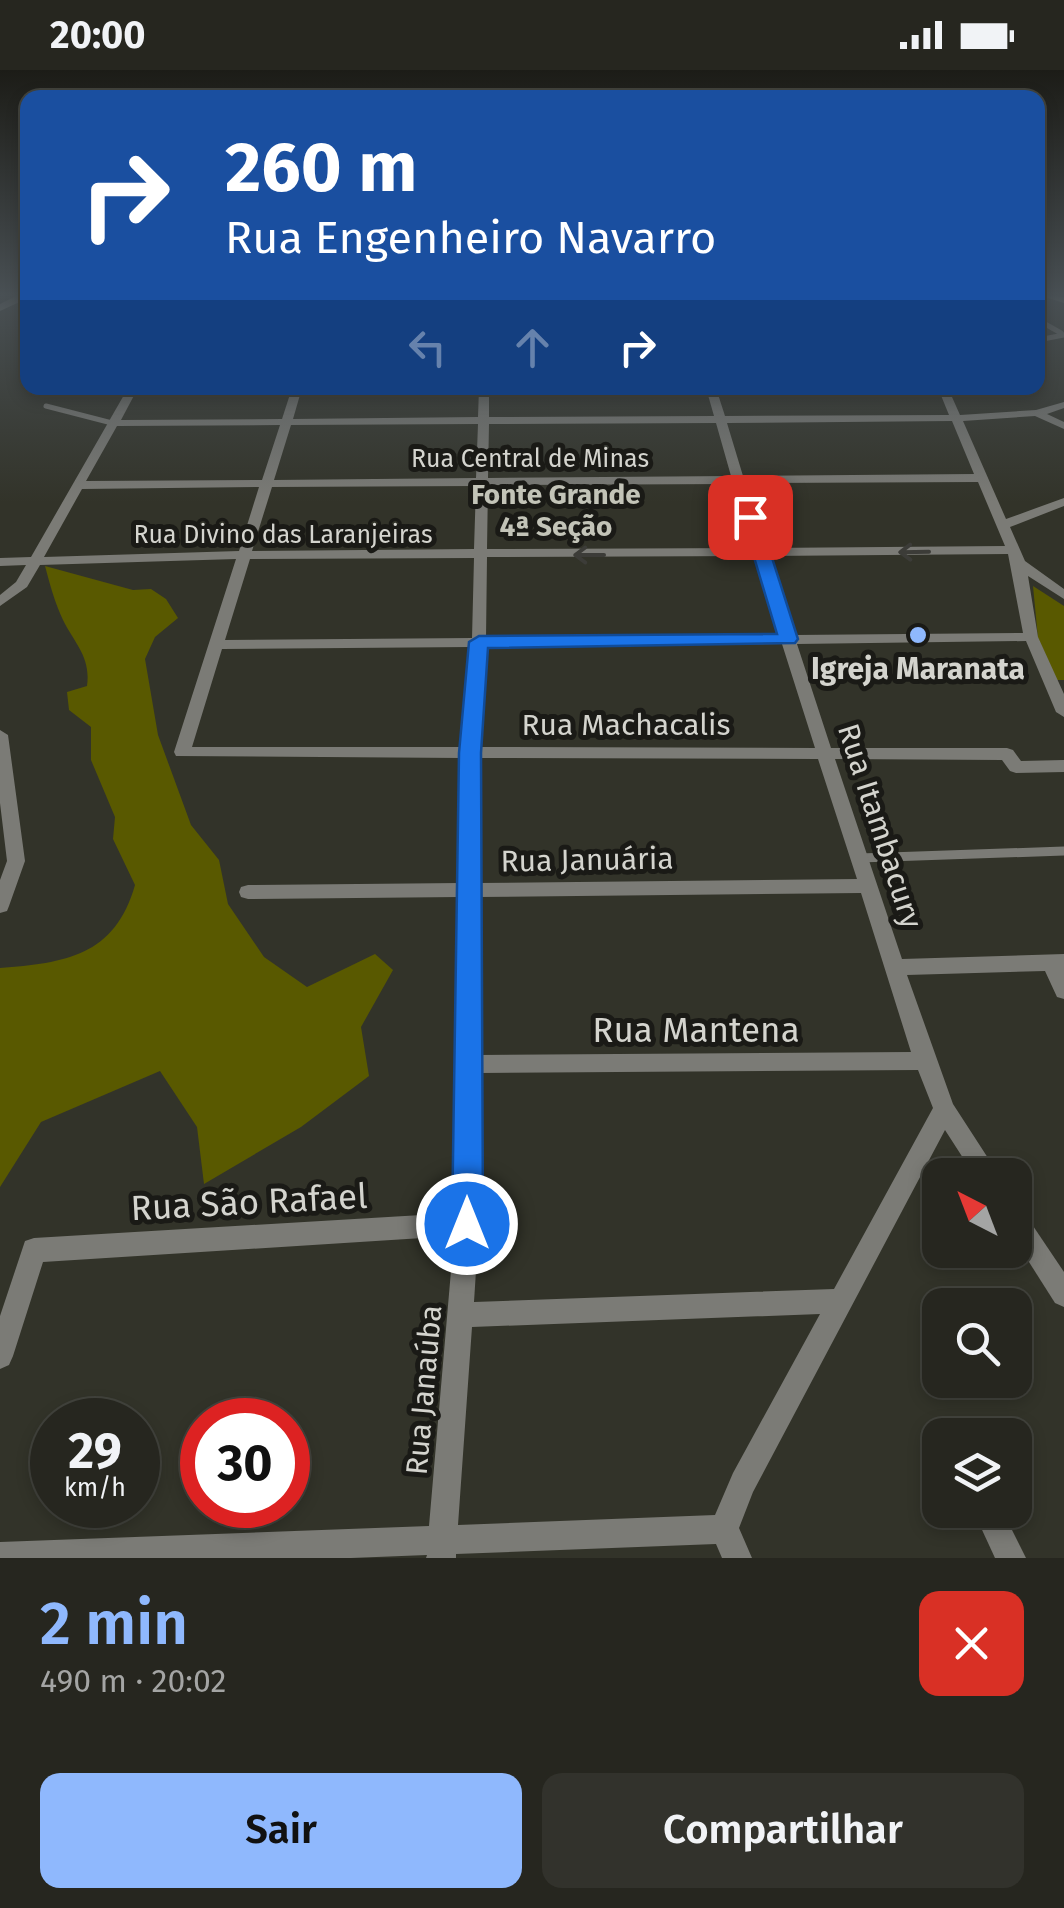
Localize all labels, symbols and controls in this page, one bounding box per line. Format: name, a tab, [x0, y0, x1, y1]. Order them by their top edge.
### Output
text: 20:00	[50, 12, 145, 58]
text: 260 m	[225, 126, 417, 210]
icon: right	[60, 130, 190, 260]
text: Rua Engenheiro Navarro	[225, 211, 716, 265]
icon: left	[400, 320, 455, 375]
icon: ahead	[505, 320, 560, 375]
icon: right	[610, 320, 665, 375]
street label: Rua Central de Minas	[411, 444, 649, 474]
pin	[708, 475, 793, 560]
district label: Fonte Grande 4ª Seção	[471, 478, 641, 543]
icon: arrive	[723, 490, 778, 545]
street label: Rua Divino das Laranjeiras	[133, 520, 433, 550]
one-way arrow	[898, 542, 930, 561]
one-way arrow	[573, 545, 605, 564]
marker: Igreja Maranata	[907, 624, 929, 646]
place label: Igreja Maranata	[811, 651, 1025, 687]
street label: Rua Machacalis	[521, 707, 731, 743]
street label: Rua Itambacury	[830, 719, 930, 933]
street label: Rua Januária	[500, 840, 674, 880]
street label: Rua Mantena	[592, 1009, 800, 1051]
north arrow	[922, 1158, 1032, 1268]
map controls	[922, 1158, 1032, 1528]
position arrow	[415, 1172, 519, 1276]
street label: Rua São Rafael	[130, 1175, 368, 1229]
button: search	[922, 1288, 1032, 1398]
street label: Rua Janaúba	[399, 1303, 449, 1477]
speed limit sign: 30	[180, 1398, 310, 1528]
button: layers	[922, 1418, 1032, 1528]
text: 29	[68, 1421, 122, 1481]
text: km/h	[64, 1473, 126, 1503]
text: 2 min	[40, 1588, 188, 1660]
button: close	[919, 1591, 1024, 1696]
text: 490 m · 20:02	[40, 1662, 226, 1700]
button: Sair	[40, 1773, 522, 1888]
button: Compartilhar	[542, 1773, 1024, 1888]

